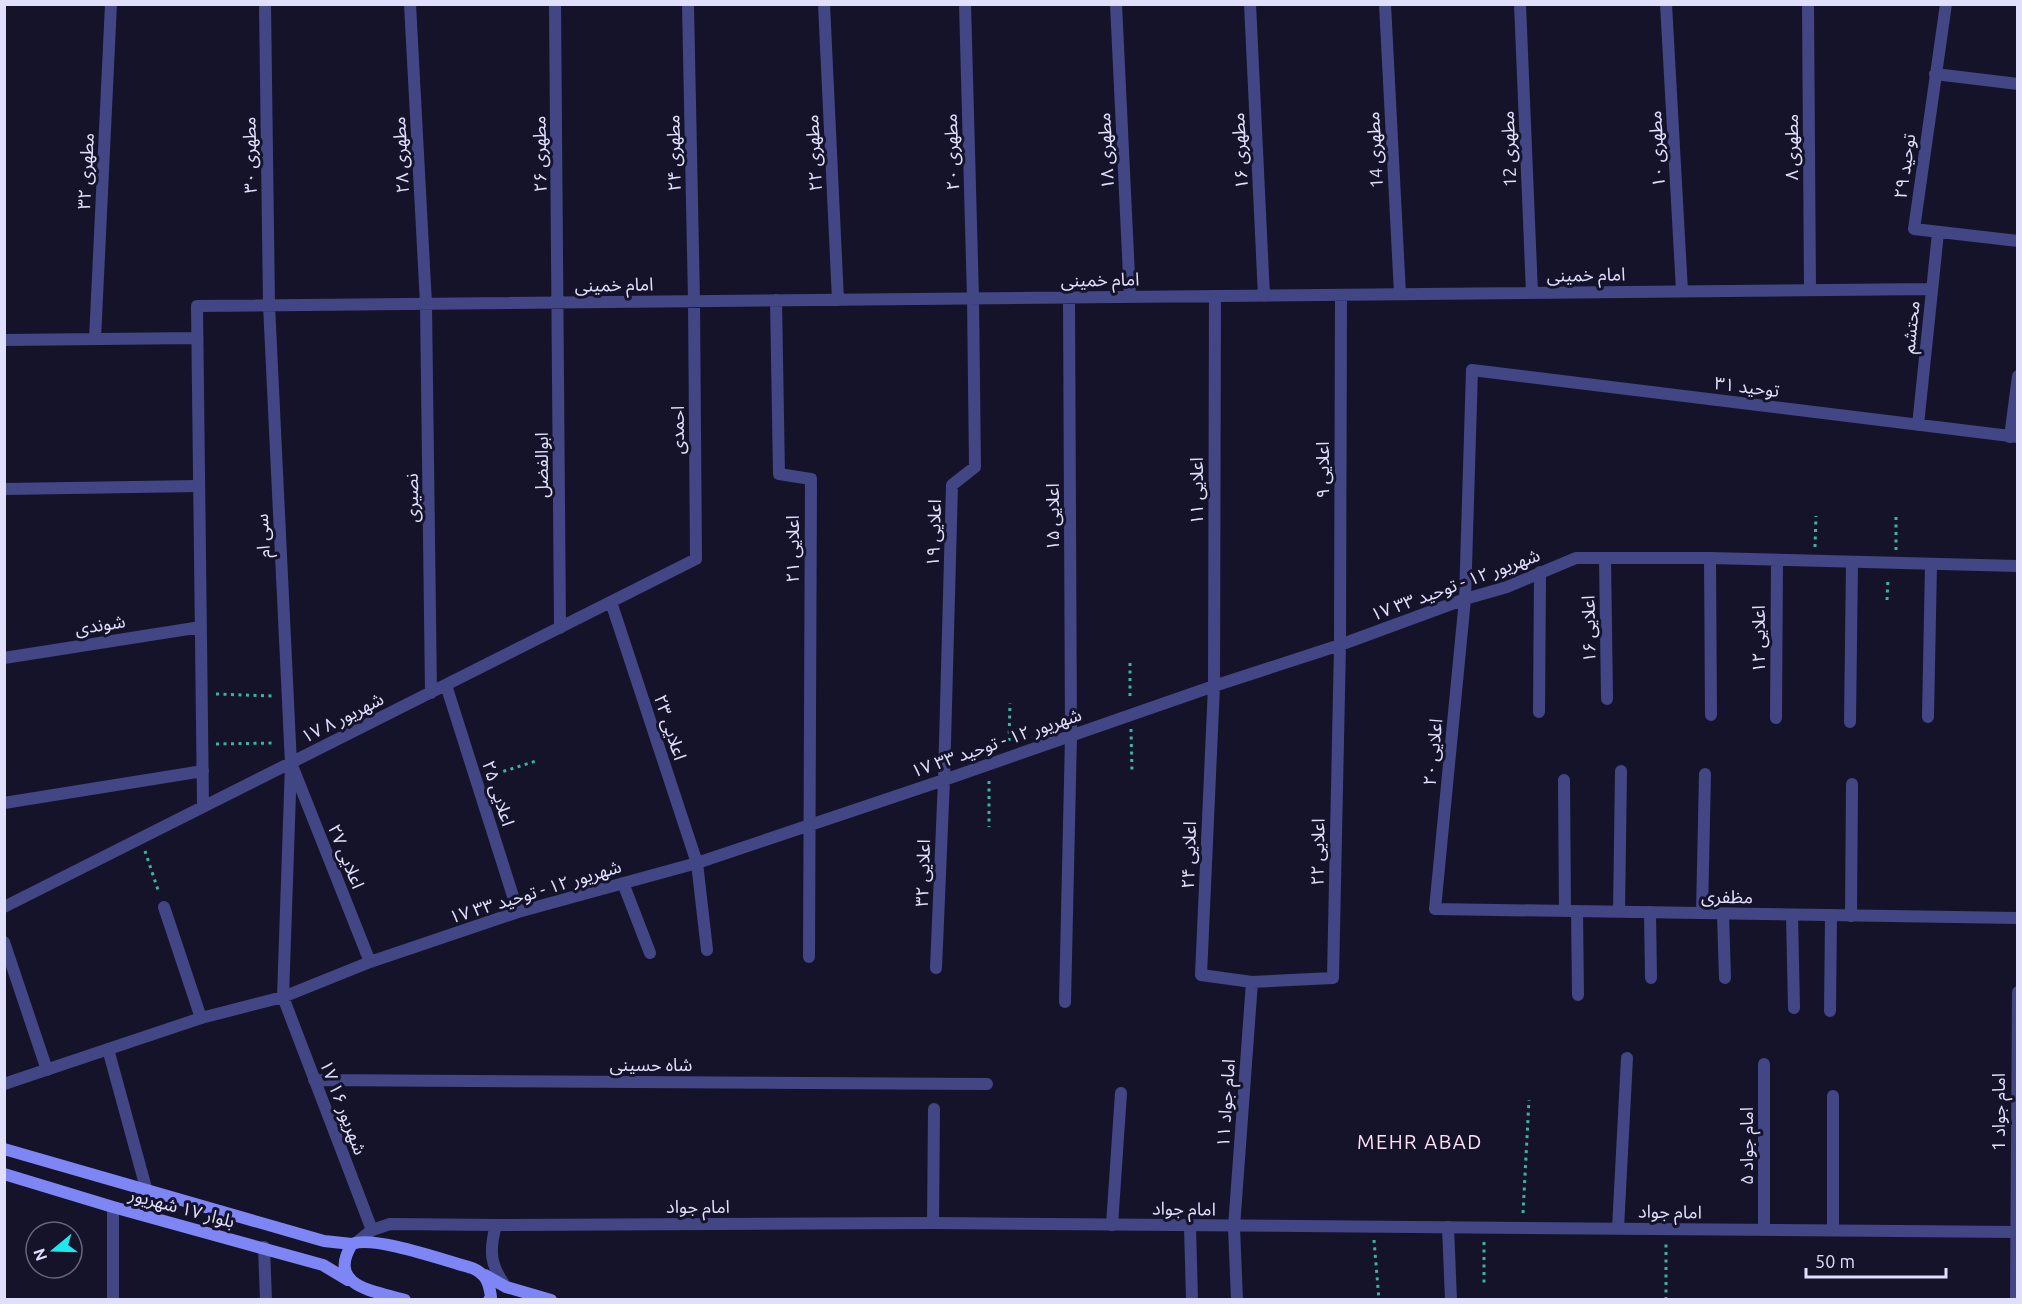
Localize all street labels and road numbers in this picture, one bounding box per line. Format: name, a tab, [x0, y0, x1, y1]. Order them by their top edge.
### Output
street label: مطهری 12	[1497, 110, 1521, 188]
street label: مطهری ۱۰	[1644, 110, 1670, 188]
street label: مطهری 14	[1362, 111, 1388, 189]
street label: مطهری ۱۸	[1093, 112, 1119, 190]
street label: مطهری ۱۶	[1227, 112, 1253, 190]
street label: مطهری ۲۰	[940, 113, 964, 191]
street label: مطهری ۲۴	[662, 114, 686, 192]
street label: مطهری ۲۲	[801, 114, 827, 192]
street label: مطهری ۸	[1781, 114, 1803, 180]
street label: مطهری ۲۶	[528, 115, 552, 193]
street label: مطهری ۳۰	[238, 116, 262, 194]
street label: مطهری ۲۸	[388, 116, 414, 194]
street label: مطهری ۳۲	[73, 132, 99, 210]
street label: توحید ۲۹	[1890, 132, 1920, 200]
street label: امام خمینی	[1546, 263, 1626, 290]
street label: امام خمینی	[1060, 268, 1140, 295]
street label: امام خمینی	[574, 273, 654, 300]
street label: محتشم	[1897, 300, 1927, 355]
street label: توحید ۳۱	[1713, 372, 1781, 402]
street label: احمدی	[667, 406, 689, 454]
street label: ابوالفضل	[531, 432, 553, 498]
street label: اعلایی ۹	[1312, 441, 1334, 499]
street label: اعلایی ۱۱	[1186, 457, 1208, 525]
street label: نصیری	[401, 473, 423, 523]
street label: اعلایی ۱۵	[1042, 483, 1064, 551]
street label: اعلایی ۱۹	[922, 499, 946, 567]
street label: سی ام	[251, 513, 278, 559]
street label: اعلایی ۲۱	[782, 515, 804, 583]
street label: ۱۷ شهریور ۱۲ - توحید ۳۳	[1368, 544, 1543, 626]
street label: اعلایی ۱۶	[1577, 595, 1601, 663]
street label: اعلایی ۱۲	[1748, 605, 1770, 673]
street label: شوندی	[73, 610, 127, 640]
street label: ۱۷ شهریور ۸	[298, 688, 387, 748]
street label: اعلایی ۲۳	[649, 692, 691, 763]
street label: ۱۷ شهریور ۱۲ - توحید ۳۳	[908, 703, 1084, 782]
street label: اعلایی ۲۰	[1419, 717, 1447, 787]
street label: اعلایی ۲۵	[477, 758, 519, 829]
street label: اعلایی ۲۲	[1306, 818, 1330, 886]
street label: اعلایی ۲۷	[323, 821, 369, 892]
street label: اعلایی ۲۴	[1177, 821, 1201, 889]
street label: اعلایی ۳۲	[911, 839, 935, 907]
street label: ۱۷ شهریور ۱۲ - توحید ۳۳	[447, 855, 624, 929]
street label: مظفری	[1701, 886, 1753, 908]
street label: شاه حسینی	[610, 1054, 692, 1076]
street label: ۱۷ شهریور ۱۶	[315, 1057, 371, 1158]
street label: امام جواد ۱۱	[1212, 1058, 1243, 1148]
street label: امام جواد 1	[1988, 1073, 2013, 1151]
street label: امام جواد ۵	[1736, 1107, 1761, 1185]
street label: بلوار ۱۷ شهریور	[125, 1183, 237, 1233]
street label: امام جواد	[666, 1196, 730, 1221]
street label: امام جواد	[1152, 1197, 1216, 1224]
street label: امام جواد	[1638, 1200, 1702, 1227]

